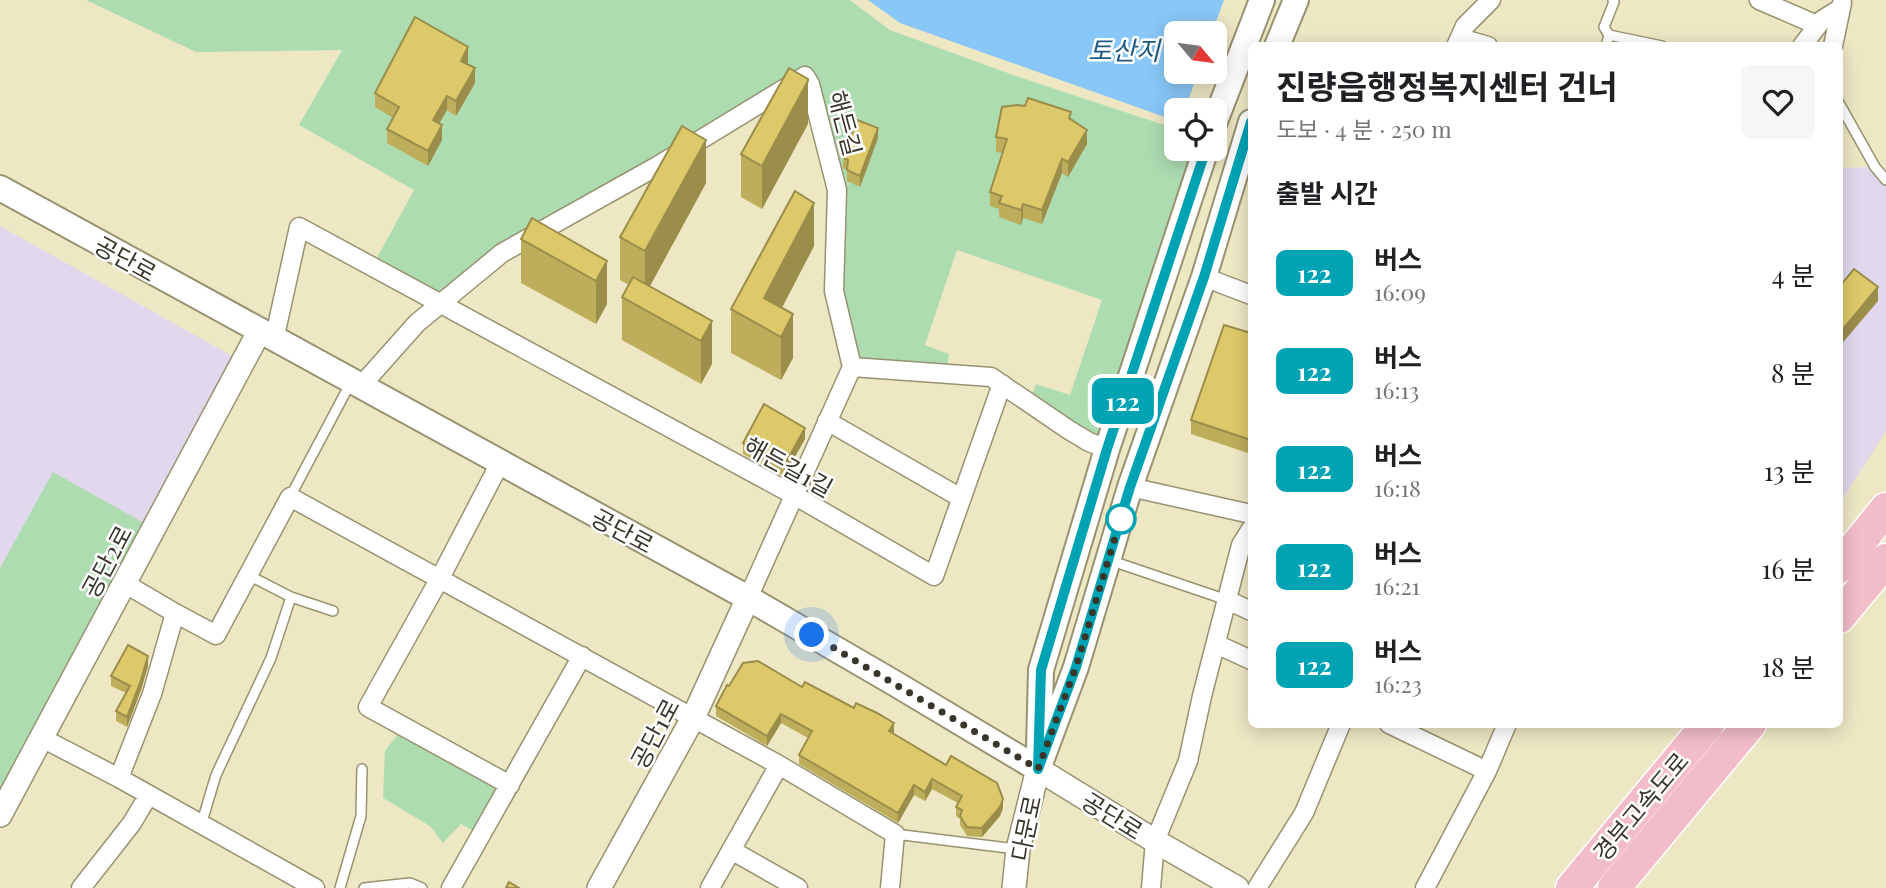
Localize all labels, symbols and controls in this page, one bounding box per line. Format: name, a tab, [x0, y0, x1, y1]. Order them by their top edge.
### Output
north arrow	[1164, 21, 1227, 84]
map controls	[1164, 21, 1227, 161]
water label: 토산지	[1088, 32, 1162, 67]
text: 진량읍행정복지센터 건너	[1276, 63, 1618, 107]
button: heart	[1741, 65, 1815, 139]
street label: 해든길	[822, 87, 870, 159]
button: locate	[1164, 98, 1227, 161]
text: 도보 · 4 분 · 250 m	[1276, 113, 1452, 144]
text: 출발 시간	[1276, 175, 1378, 210]
street label: 공단로	[89, 228, 163, 288]
text: 버스	[1374, 241, 1422, 276]
text: 122	[1297, 257, 1332, 289]
text: 4 분	[1772, 257, 1815, 292]
text: 16:09	[1374, 276, 1426, 307]
text: 버스	[1374, 339, 1422, 374]
text: 122	[1297, 355, 1332, 387]
text: 8 분	[1771, 355, 1815, 390]
text: 16:13	[1374, 374, 1419, 405]
line badge: 122	[1083, 378, 1163, 424]
text: 122	[1106, 385, 1140, 417]
street label: 해든길1길	[739, 428, 839, 504]
text: 버스	[1374, 437, 1422, 472]
text: 122	[1297, 453, 1332, 485]
text: 13 분	[1764, 453, 1815, 488]
text: 16:18	[1374, 472, 1421, 503]
street label: 공단로	[586, 500, 660, 560]
unlabelled marker	[1106, 504, 1136, 534]
street label: 공단2로	[74, 519, 138, 603]
text: 버스	[1374, 535, 1422, 570]
text: 122	[1297, 551, 1332, 583]
text: 16 분	[1762, 551, 1815, 586]
text: 16:21	[1374, 570, 1420, 601]
your location	[794, 617, 829, 652]
text: 버스	[1374, 633, 1422, 668]
text: 122	[1297, 649, 1332, 681]
text: 18 분	[1761, 649, 1815, 684]
text: 16:23	[1374, 668, 1422, 699]
street label: 공단1로	[622, 692, 686, 774]
street label: 경부고속도로	[1585, 745, 1695, 867]
street label: 공단로	[1076, 784, 1150, 846]
street label: 다문로	[1002, 792, 1048, 864]

